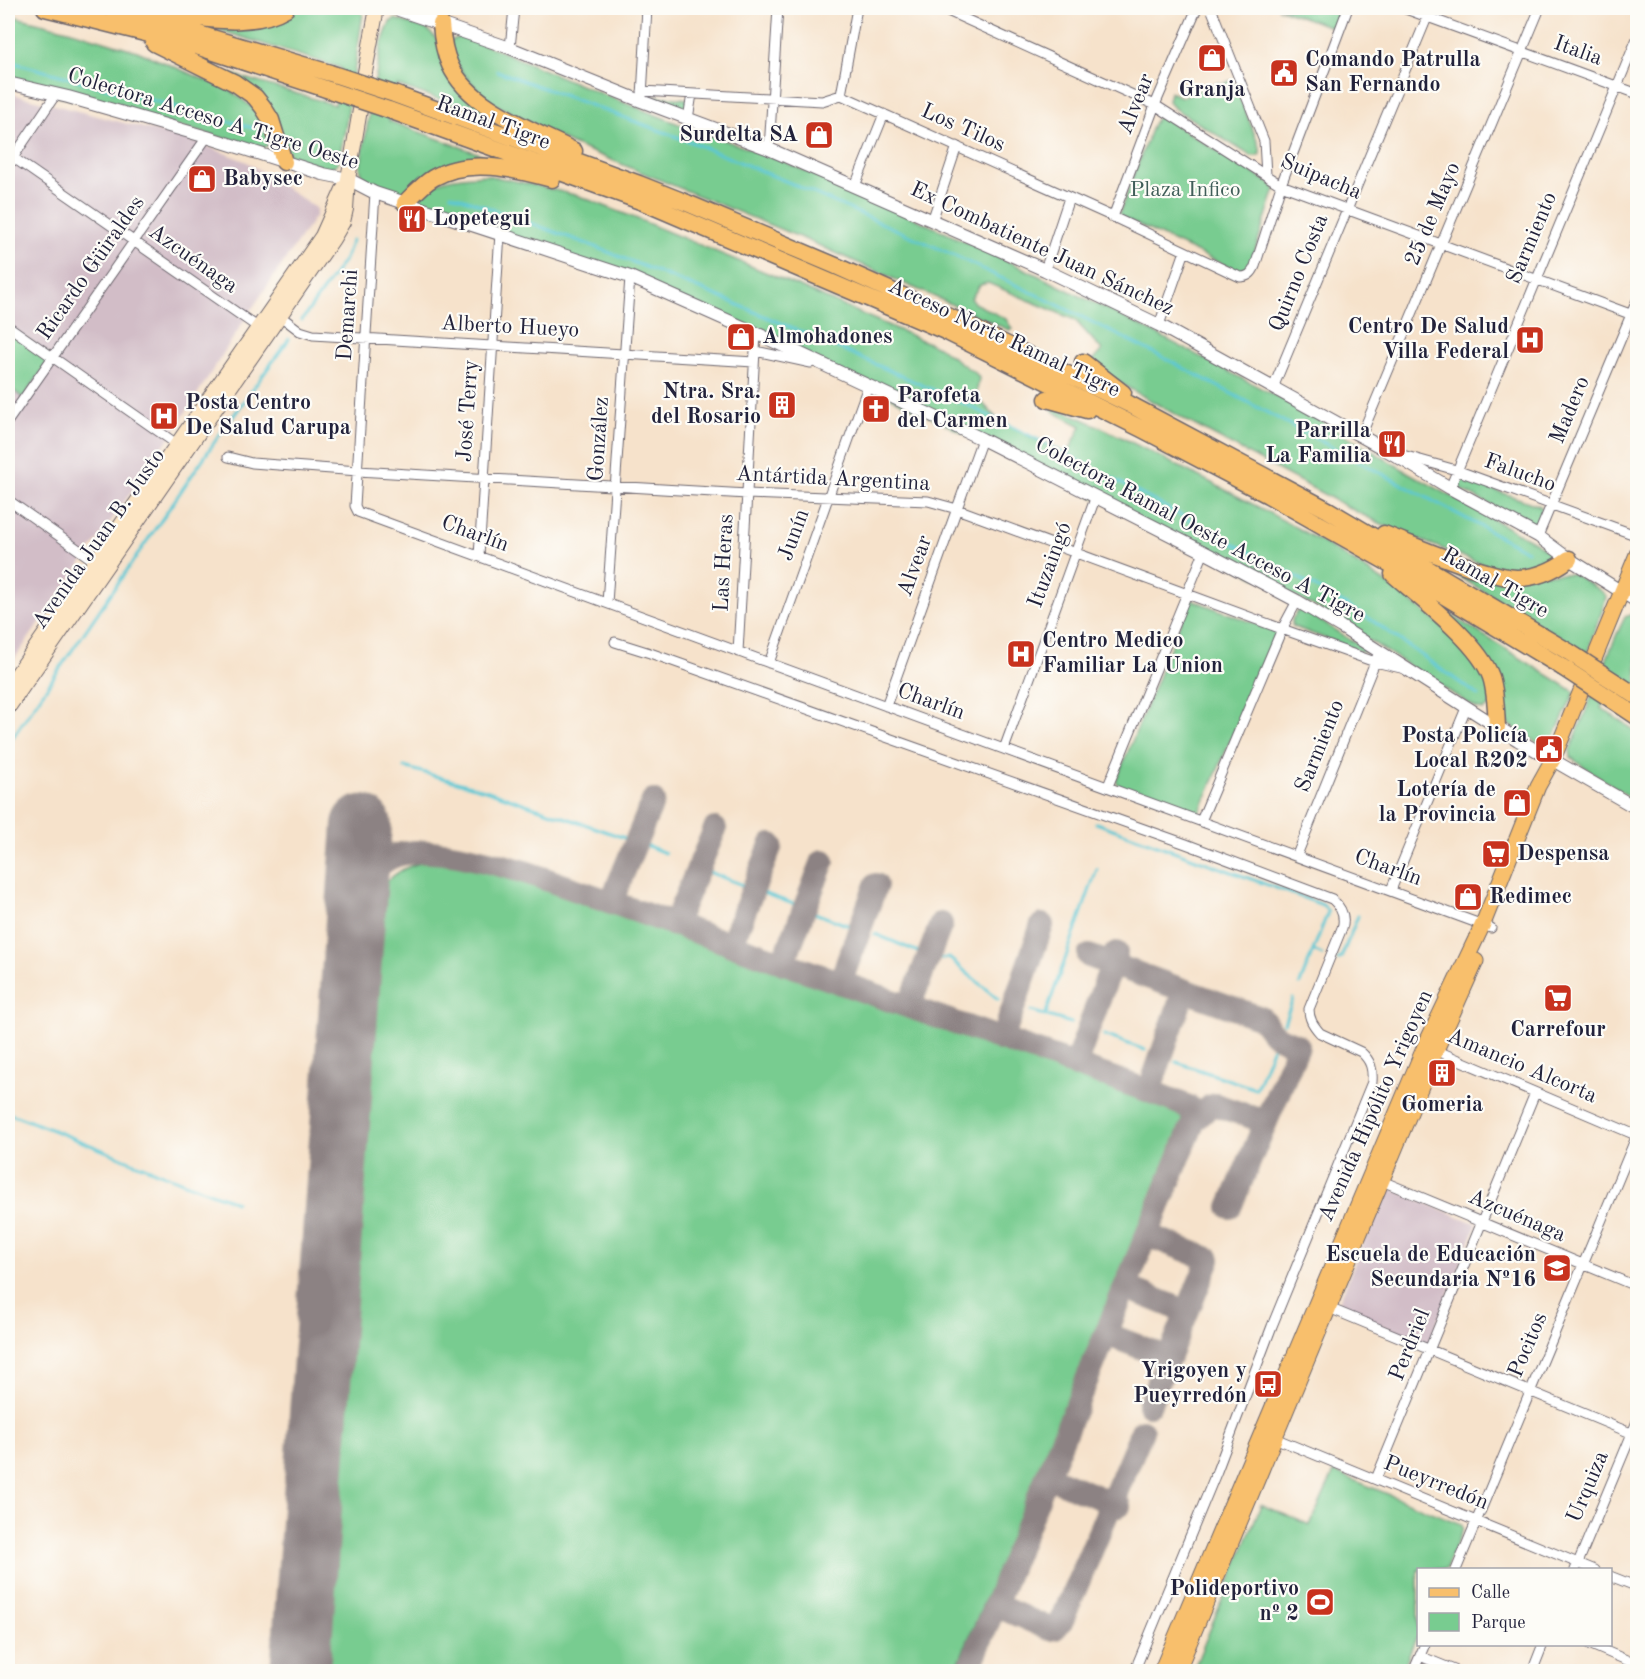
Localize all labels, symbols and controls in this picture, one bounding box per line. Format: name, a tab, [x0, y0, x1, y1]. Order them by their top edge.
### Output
street label: Italia	[1551, 32, 1605, 70]
shop icon: Granja	[1196, 42, 1228, 74]
place label: Comando Patrulla San Fernando	[1305, 49, 1481, 96]
public building icon: Comando Patrulla San Fernando	[1268, 57, 1300, 89]
street label: Colectora Acceso A Tigre Oeste	[65, 64, 361, 174]
street label: Alvear	[1114, 70, 1158, 138]
place label: Granja	[1178, 79, 1246, 101]
street label: Ramal Tigre	[433, 92, 553, 154]
street label: Los Tilos	[918, 100, 1008, 156]
shop icon: Surdelta SA	[803, 119, 835, 151]
place label: Surdelta SA	[679, 124, 798, 146]
street label: Suipacha	[1277, 150, 1365, 204]
street label: 25 de Mayo	[1401, 159, 1465, 269]
shop icon: Babysec	[186, 163, 218, 195]
place label: Babysec	[223, 168, 303, 190]
street label: Ex Combatiente Juan Sánchez	[907, 178, 1177, 320]
park label: Plaza Infico	[1129, 179, 1241, 201]
street label: Sarmiento	[1503, 189, 1561, 287]
street label: Ricardo Güiraldes	[33, 192, 149, 344]
restaurant icon: Lopetegui	[396, 203, 428, 235]
place label: Lopetegui	[433, 208, 530, 230]
street label: Quirno Costa	[1265, 211, 1333, 335]
street label: Azcuénaga	[144, 220, 242, 298]
street label: Demarchi	[334, 268, 362, 362]
street label: Acceso Norte Ramal Tigre	[885, 275, 1123, 401]
street label: Alberto Hueyo	[440, 312, 580, 342]
place label: Centro De Salud Villa Federal	[1348, 316, 1509, 363]
shop icon: Almohadones	[725, 321, 757, 353]
hospital icon: Centro De Salud Villa Federal	[1514, 324, 1546, 356]
place label: Almohadones	[762, 326, 893, 348]
street label: José Terry	[453, 359, 483, 463]
street label: Madero	[1546, 373, 1594, 447]
place label: Ntra. Sra. del Rosario	[651, 381, 761, 428]
place label: Parofeta del Carmen	[897, 385, 1008, 432]
building icon: Ntra. Sra. del Rosario	[766, 389, 798, 421]
place label: Posta Centro De Salud Carupa	[185, 392, 351, 439]
church icon: Parofeta del Carmen	[860, 393, 892, 425]
street label: González	[585, 396, 613, 482]
hospital icon: Posta Centro De Salud Carupa	[148, 400, 180, 432]
place label: Parrilla La Familia	[1265, 420, 1371, 467]
restaurant icon: Parrilla La Familia	[1376, 428, 1408, 460]
street label: Colectora Ramal Oeste Acceso A Tigre	[1031, 433, 1369, 627]
street label: Avenida Juan B. Justo	[29, 445, 169, 633]
street label: Falucho	[1481, 450, 1559, 496]
street label: Antártida Argentina	[735, 463, 931, 495]
street label: Junín	[775, 506, 813, 564]
street label: Charlín	[438, 512, 512, 556]
street label: Las Heras	[710, 513, 738, 613]
street label: Ituzaingó	[1024, 519, 1076, 611]
street label: Alvear	[894, 532, 936, 600]
street label: Ramal Tigre	[1438, 544, 1552, 622]
place label: Centro Medico Familiar La Union	[1042, 630, 1223, 677]
hospital icon: Centro Medico Familiar La Union	[1005, 638, 1037, 670]
street label: Charlín	[894, 680, 968, 724]
street label: Sarmiento	[1292, 697, 1348, 795]
place label: Posta Policía Local R202	[1401, 725, 1528, 772]
public building icon: Posta Policía Local R202	[1533, 733, 1565, 765]
place label: Lotería de la Provincia	[1379, 779, 1496, 826]
shop icon: Lotería de la Provincia	[1501, 787, 1533, 819]
supermarket icon: Despensa	[1480, 838, 1512, 870]
place label: Despensa	[1517, 843, 1609, 865]
street label: Charlín	[1351, 846, 1425, 890]
shop icon: Redimec	[1452, 881, 1484, 913]
place label: Redimec	[1489, 886, 1572, 908]
supermarket icon: Carrefour	[1542, 982, 1574, 1014]
street label: Avenida Hipólito Yrigoyen	[1315, 987, 1437, 1225]
place label: Carrefour	[1510, 1019, 1606, 1041]
street label: Amancio Alcorta	[1444, 1025, 1600, 1108]
building icon: Gomeria	[1426, 1057, 1458, 1089]
place label: Gomeria	[1401, 1094, 1483, 1116]
street label: Azcuénaga	[1465, 1186, 1569, 1246]
place label: Escuela de Educación Secundaria Nº16	[1325, 1244, 1536, 1291]
school or university icon: Escuela de Educación Secundaria Nº16	[1541, 1252, 1573, 1284]
street label: Perdriel	[1386, 1306, 1434, 1384]
street label: Pocitos	[1505, 1309, 1551, 1381]
place label: Yrigoyen y Pueyrredón	[1133, 1360, 1247, 1407]
bus stop icon: Yrigoyen y Pueyrredón	[1252, 1368, 1284, 1400]
street label: Urquiza	[1563, 1448, 1613, 1526]
street label: Pueyrredón	[1380, 1452, 1492, 1514]
legend	[1417, 1568, 1612, 1646]
place label: Polideportivo nº 2	[1169, 1578, 1299, 1625]
text: Calle	[1471, 1584, 1510, 1602]
sports icon: Polideportivo nº 2	[1304, 1586, 1336, 1618]
text: Parque	[1471, 1614, 1526, 1632]

